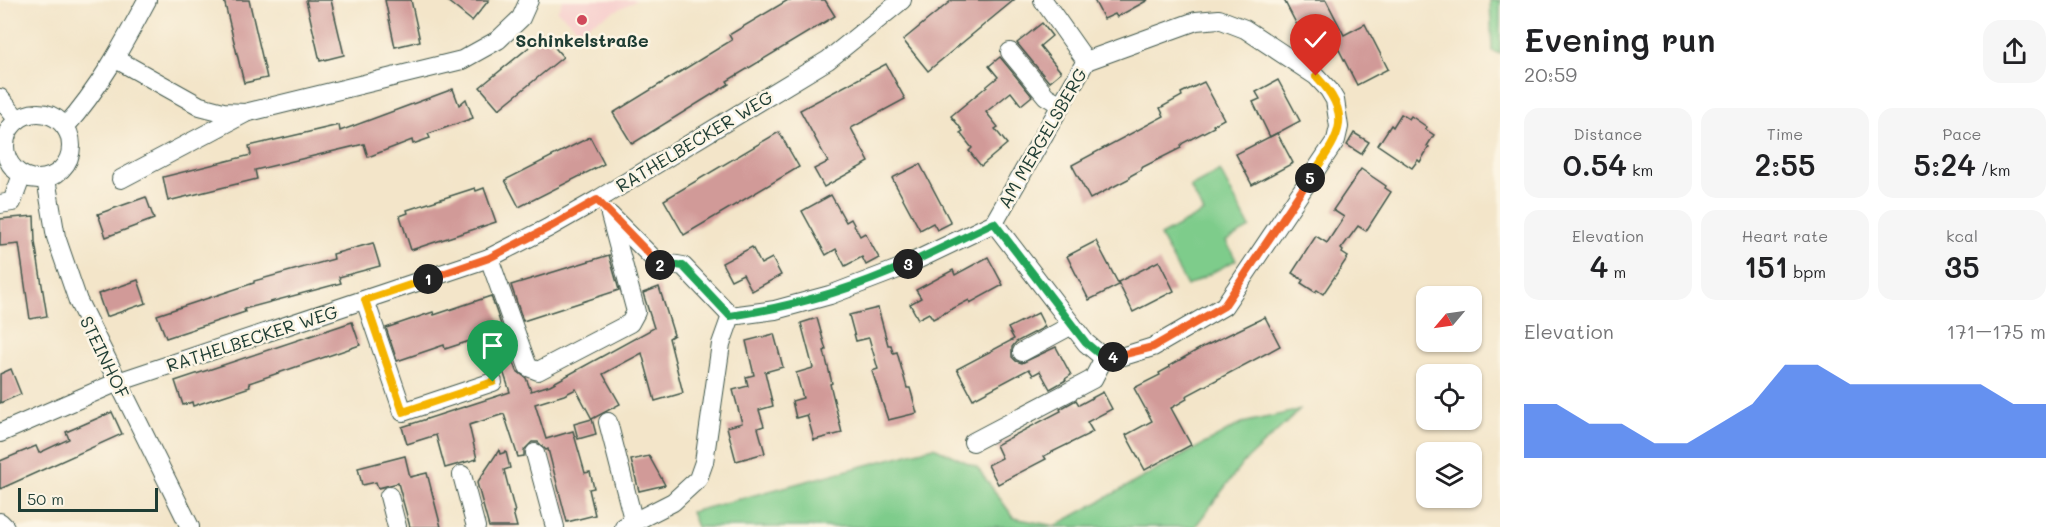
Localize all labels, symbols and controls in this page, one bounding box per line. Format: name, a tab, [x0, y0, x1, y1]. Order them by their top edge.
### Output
marker: Schinkelstraße	[575, 13, 589, 27]
pin	[1290, 14, 1341, 76]
text: Evening run	[1524, 17, 1716, 60]
button: share	[1983, 20, 2046, 83]
icon: check	[1299, 23, 1332, 56]
place label: Schinkelstraße	[515, 28, 649, 52]
text: 20:59	[1524, 61, 1577, 87]
street label: AM MERGELSBERG	[992, 63, 1092, 213]
street label: RATHELBECKER WEG	[611, 85, 777, 197]
text: Distance	[1574, 123, 1642, 144]
text: Time	[1767, 123, 1803, 144]
text: Pace	[1942, 123, 1982, 144]
text: 0.54	[1563, 144, 1627, 184]
text: 2:55	[1754, 144, 1816, 184]
text: 5:24	[1913, 144, 1976, 184]
text: km	[1627, 159, 1653, 180]
text: /km	[1976, 159, 2011, 180]
pin: 5	[1295, 163, 1325, 193]
text: 5	[1305, 167, 1315, 188]
text: Elevation	[1572, 225, 1644, 246]
text: Heart rate	[1742, 225, 1828, 246]
text: kcal	[1946, 225, 1978, 246]
text: 4	[1590, 246, 1608, 286]
text: 151	[1744, 246, 1788, 286]
text: 35	[1944, 246, 1980, 286]
pin: 3	[893, 249, 923, 279]
pin: 2	[645, 250, 675, 280]
text: 3	[903, 253, 913, 274]
text: 2	[656, 254, 664, 275]
text: m	[1608, 261, 1626, 282]
text: bpm	[1788, 261, 1826, 282]
pin: 1	[413, 264, 443, 294]
text: 1	[424, 268, 432, 289]
north arrow	[1416, 286, 1482, 352]
map controls	[1416, 286, 1482, 508]
street label: RATHELBECKER WEG	[163, 299, 341, 377]
street label: STEINHOF	[75, 312, 135, 402]
text: Elevation	[1524, 318, 1614, 344]
text: 171–175 m	[1947, 318, 2046, 344]
pin	[467, 320, 518, 382]
icon: arrive	[476, 329, 509, 362]
pin: 4	[1098, 342, 1128, 372]
text: 4	[1108, 346, 1118, 367]
button: locate	[1416, 364, 1482, 430]
button: layers	[1416, 442, 1482, 508]
scale bar	[18, 485, 158, 512]
text: 50 m	[27, 488, 64, 509]

